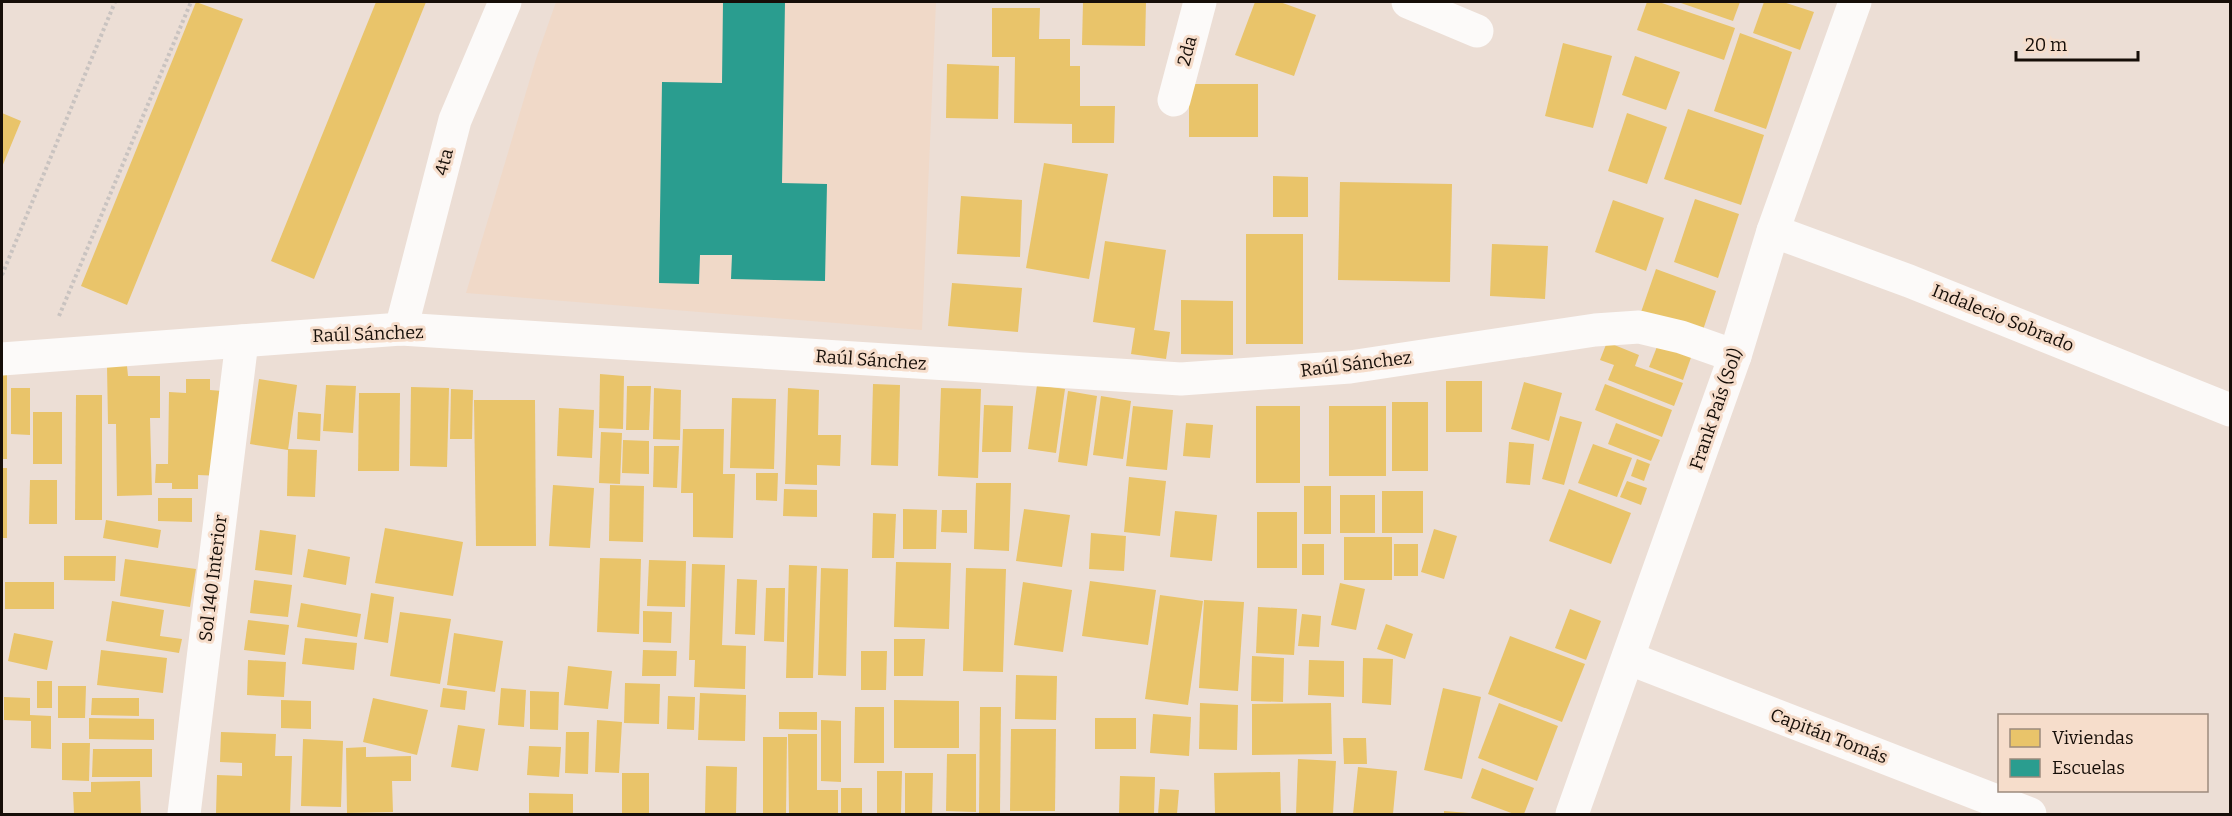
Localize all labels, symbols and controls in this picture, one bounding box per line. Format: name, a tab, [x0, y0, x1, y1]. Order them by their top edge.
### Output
scale bar	[2016, 24, 2138, 62]
street label: 2da	[1172, 33, 1202, 68]
text: 20 m	[2025, 34, 2067, 56]
street label: 4ta	[430, 146, 458, 178]
street label: Indalecio Sobrado	[1929, 280, 2077, 356]
street label: Raúl Sánchez	[312, 321, 424, 347]
street label: Raúl Sánchez	[815, 345, 927, 375]
street label: Frank País (Sol)	[1685, 345, 1747, 473]
street label: Raúl Sánchez	[1299, 346, 1413, 382]
street label: Sol 140 Interior	[194, 513, 232, 643]
street label: Capitán Tomás	[1767, 704, 1891, 768]
legend	[1998, 714, 2208, 792]
text: Viviendas	[2052, 727, 2134, 749]
text: Escuelas	[2052, 757, 2125, 779]

